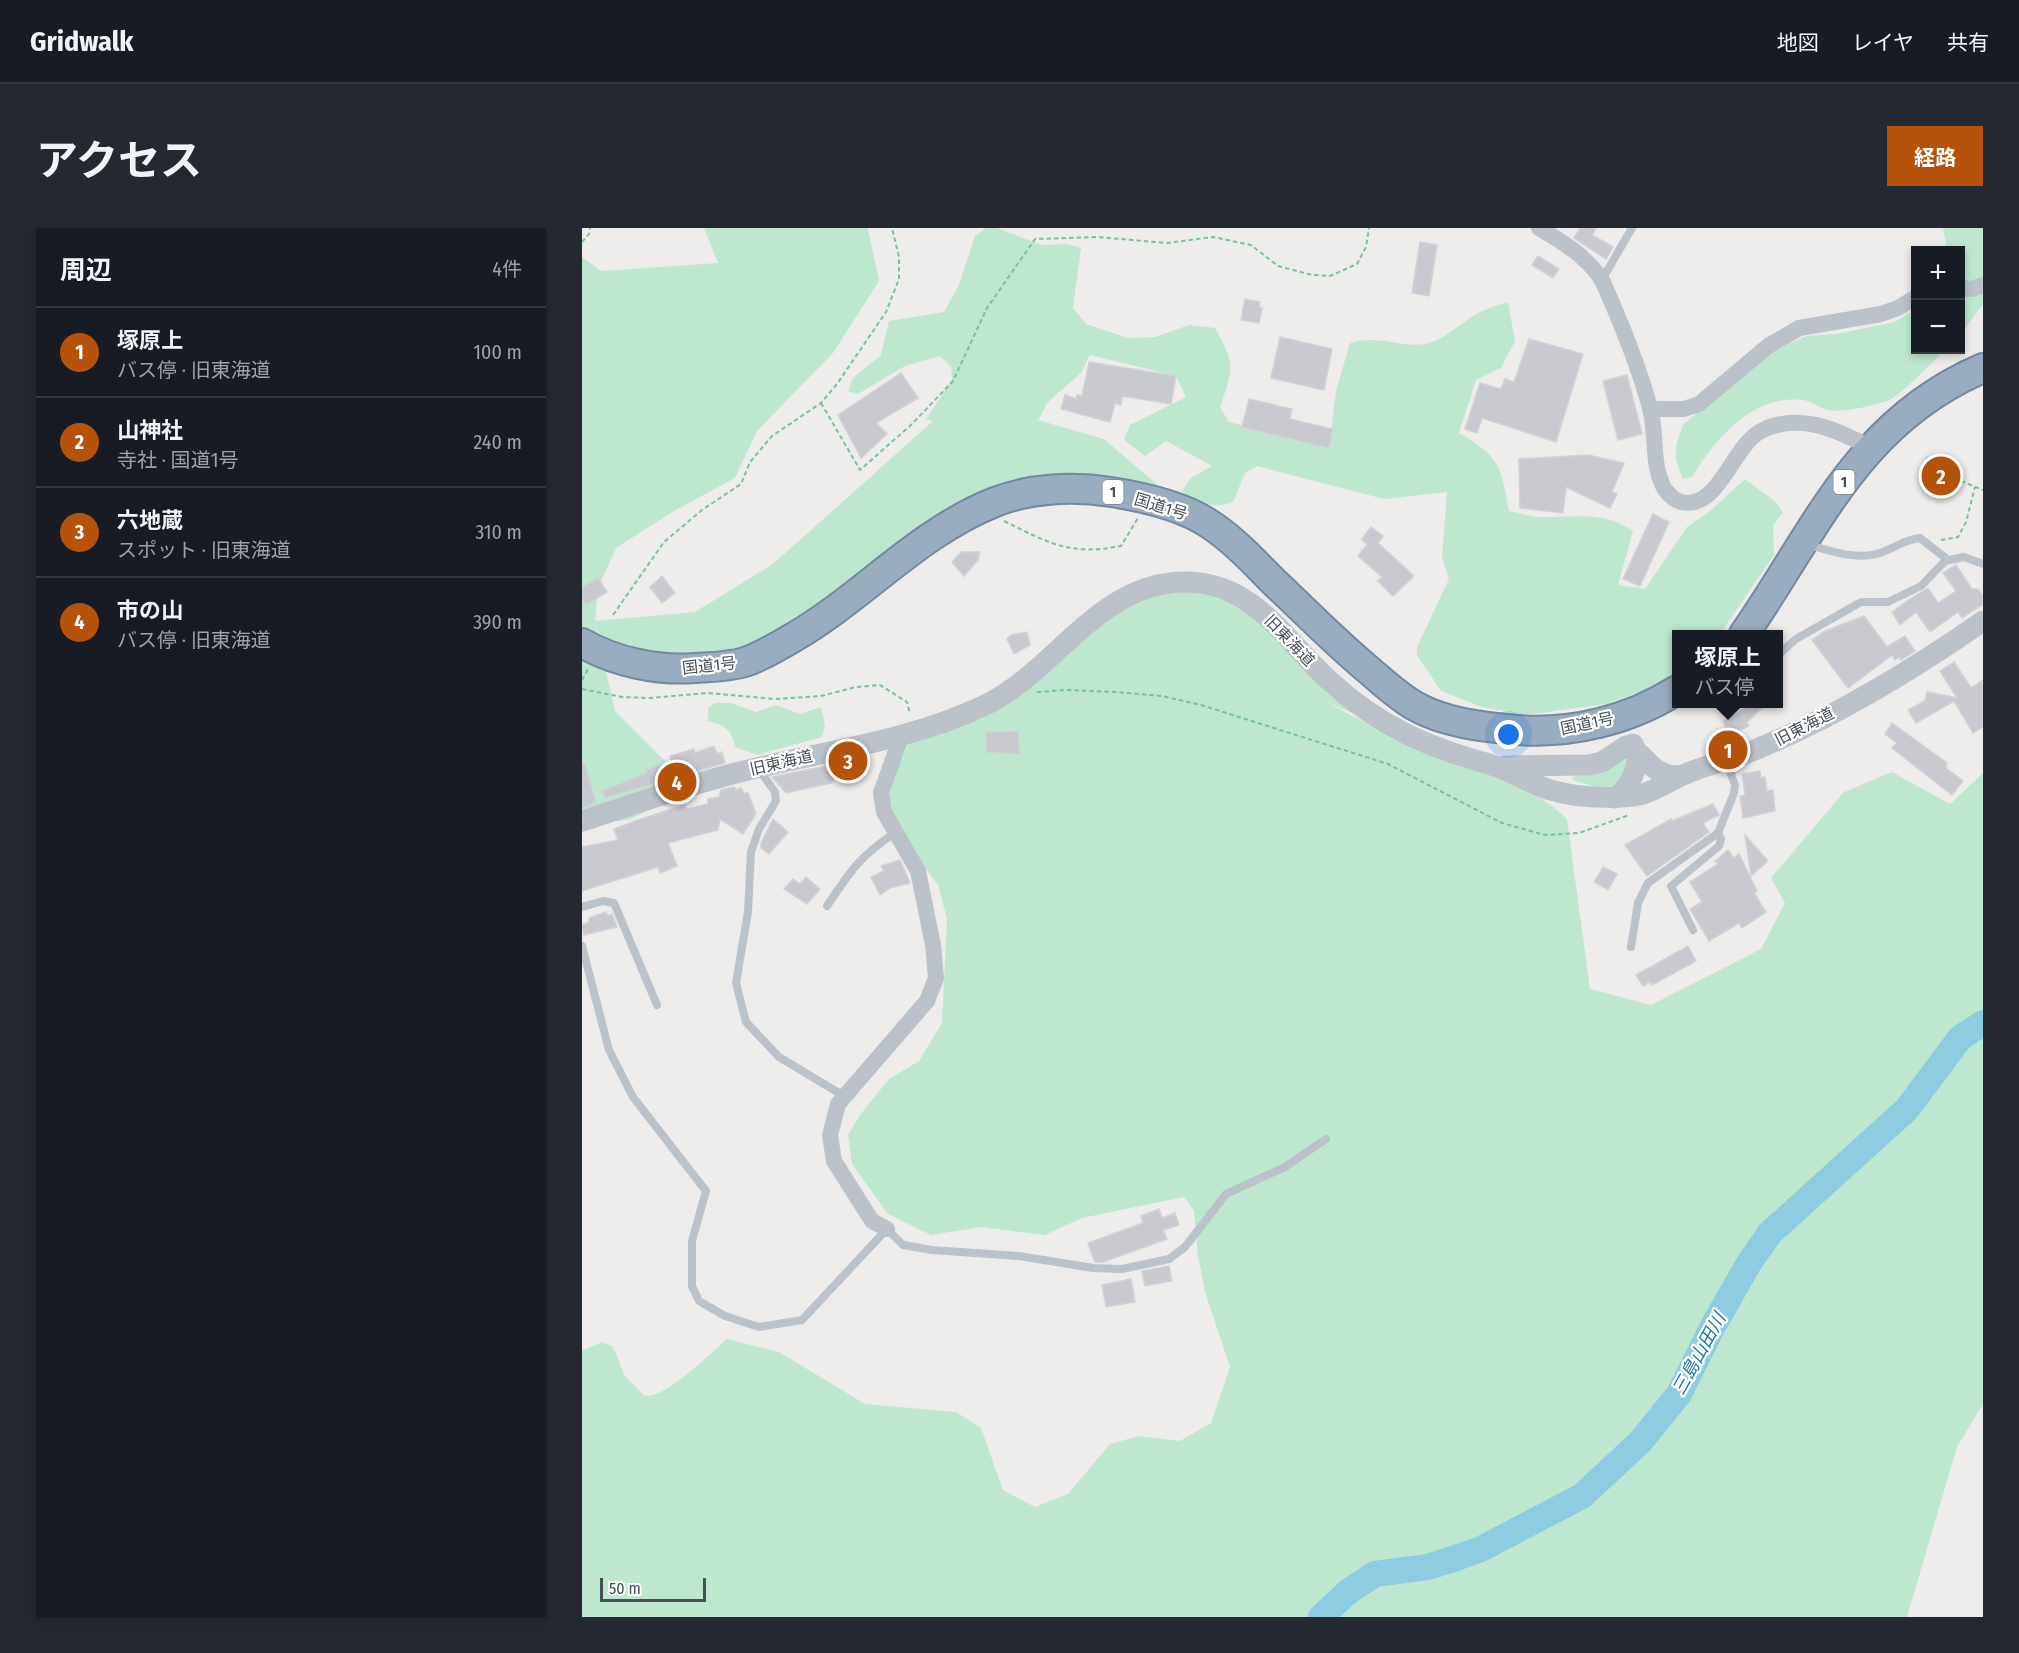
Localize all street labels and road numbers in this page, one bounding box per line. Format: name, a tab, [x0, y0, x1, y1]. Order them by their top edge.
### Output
road number: 1	[1834, 470, 1854, 494]
road number: 1	[1102, 480, 1124, 504]
street label: 国道1号	[1132, 489, 1190, 523]
street label: 旧東海道	[1261, 611, 1319, 670]
street label: 国道1号	[681, 653, 737, 678]
street label: 旧東海道	[1771, 703, 1837, 749]
street label: 国道1号	[1559, 709, 1616, 738]
street label: 旧東海道	[748, 746, 814, 779]

